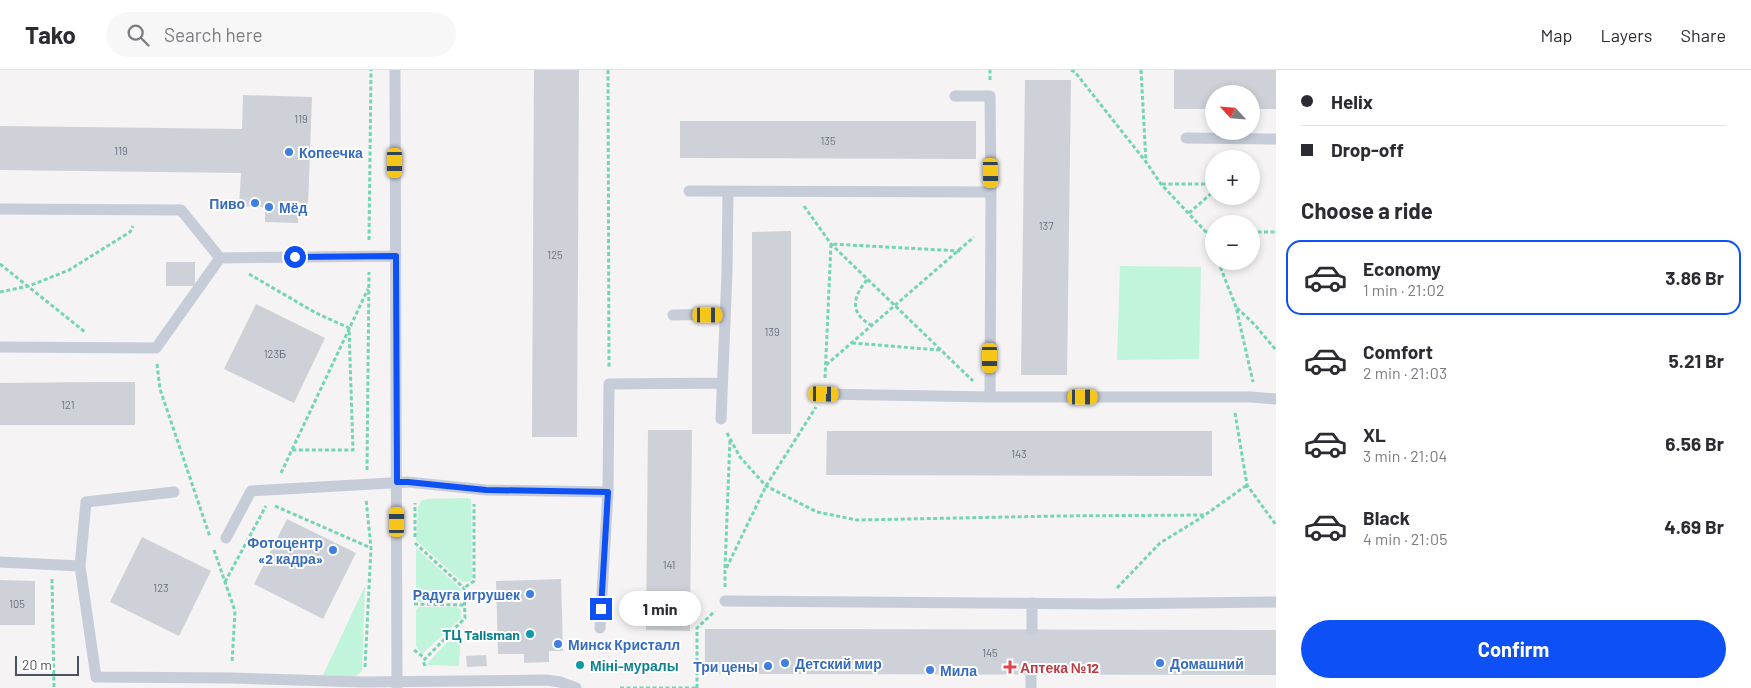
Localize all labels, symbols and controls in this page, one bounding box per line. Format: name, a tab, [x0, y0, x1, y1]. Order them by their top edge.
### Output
search box	[106, 12, 456, 57]
text: Tako	[25, 20, 76, 49]
icon: search	[124, 21, 152, 49]
text: Search here	[164, 23, 263, 46]
text: Map	[1540, 24, 1572, 46]
text: Layers	[1600, 24, 1653, 46]
text: Share	[1681, 24, 1726, 46]
north arrow	[1205, 85, 1260, 140]
map controls	[1205, 85, 1260, 270]
text: Helix	[1331, 90, 1373, 113]
house number: 119	[294, 112, 308, 125]
house number: 135	[820, 134, 836, 147]
text: Drop-off	[1331, 138, 1404, 161]
house number: 119	[114, 144, 128, 157]
place label: Копеечка	[299, 144, 363, 161]
marker: Копеечка	[283, 146, 295, 158]
car	[387, 148, 402, 178]
button: +	[1205, 150, 1260, 205]
car	[983, 158, 998, 188]
place label: Пиво	[209, 195, 245, 212]
marker: Пиво	[249, 197, 261, 209]
text: Choose a ride	[1301, 197, 1433, 223]
place label: Мёд	[279, 199, 307, 216]
marker: Мёд	[263, 201, 275, 213]
button: −	[1205, 215, 1260, 270]
house number: 137	[1039, 219, 1053, 232]
route start	[284, 246, 306, 268]
house number: 125	[547, 248, 563, 261]
icon: car	[1303, 255, 1348, 300]
text: Economy	[1363, 257, 1441, 280]
text: 3.86 Br	[1665, 266, 1724, 289]
text: 1 min · 21:02	[1363, 280, 1445, 299]
car	[693, 308, 723, 323]
house number: 139	[764, 325, 780, 338]
icon: car	[1303, 338, 1348, 383]
text: Comfort	[1363, 340, 1433, 363]
car	[982, 343, 997, 373]
house number: 123Б	[264, 347, 286, 360]
text: 5.21 Br	[1669, 349, 1724, 372]
text: 2 min · 21:03	[1363, 363, 1447, 382]
car	[808, 386, 839, 402]
car	[1068, 390, 1098, 405]
house number: 121	[61, 398, 75, 411]
icon: car	[1303, 421, 1348, 466]
text: XL	[1363, 423, 1386, 446]
text: 6.56 Br	[1665, 432, 1724, 455]
text: 3 min · 21:04	[1363, 446, 1447, 465]
house number: 143	[1011, 447, 1027, 460]
icon: car	[1303, 504, 1348, 549]
text: Black	[1363, 506, 1410, 529]
car	[389, 507, 404, 537]
text: 4.69 Br	[1664, 515, 1724, 538]
text: 4 min · 21:05	[1363, 529, 1447, 548]
place label: Фотоцентр «2 кадра»	[247, 534, 323, 567]
marker: Фотоцентр «2 кадра»	[327, 544, 339, 556]
house number: 141	[663, 558, 675, 571]
house number: 123	[153, 581, 169, 594]
place label: Радуга игрушек	[413, 586, 521, 603]
marker: Радуга игрушек	[524, 588, 536, 600]
callout: 1 min	[618, 592, 701, 626]
house number: 105	[9, 597, 25, 610]
route end	[590, 598, 612, 620]
text: 1 min	[642, 599, 678, 618]
button: Confirm	[1301, 620, 1726, 678]
place label: ТЦ Talisman	[443, 626, 520, 643]
marker: ТЦ Talisman	[524, 628, 536, 640]
place label: Минск Кристалл	[568, 636, 680, 653]
marker: Минск Кристалл	[552, 638, 564, 650]
house number: 145	[982, 646, 998, 659]
scale bar	[15, 653, 79, 676]
place label: Детский мир	[795, 655, 882, 672]
place label: Домашний	[1170, 655, 1244, 672]
text: 20 m	[22, 656, 52, 673]
place label: Міні-муралы	[590, 657, 679, 674]
marker: Детский мир	[779, 657, 791, 669]
marker: Домашний	[1154, 657, 1166, 669]
place label: Три цены	[693, 658, 758, 675]
marker: Міні-муралы	[574, 659, 586, 671]
place label: Аптека №12	[1020, 659, 1099, 676]
marker: Три цены	[762, 660, 774, 672]
marker: Аптека №12	[1004, 661, 1016, 673]
place label: Мила	[940, 662, 977, 679]
marker: Мила	[924, 664, 936, 676]

